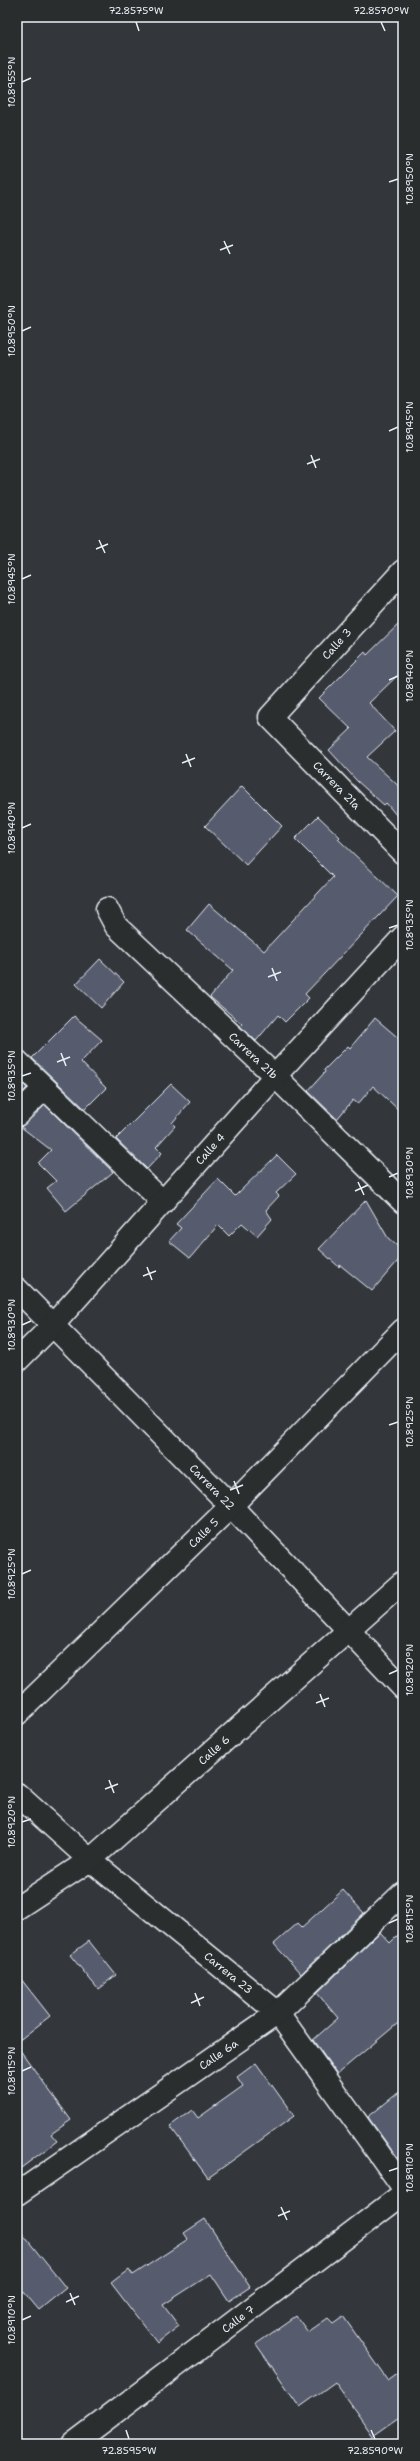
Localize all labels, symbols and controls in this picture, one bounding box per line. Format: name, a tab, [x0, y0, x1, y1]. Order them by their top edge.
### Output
text: 72.8575°W	[108, 4, 164, 17]
text: 72.8570°W	[353, 4, 409, 17]
text: 10.8955°N	[5, 57, 18, 107]
text: 10.8950°N	[403, 153, 416, 205]
text: 10.8950°N	[5, 305, 18, 357]
text: 10.8945°N	[403, 401, 416, 453]
text: 10.8945°N	[5, 553, 18, 605]
street label: Calle 3	[319, 625, 355, 663]
text: 10.8940°N	[403, 650, 416, 702]
street label: Carrera 21a	[310, 758, 364, 813]
text: 10.8940°N	[5, 802, 18, 854]
text: 10.8935°N	[403, 899, 416, 951]
street label: Carrera 21b	[226, 1029, 281, 1082]
text: 10.8935°N	[5, 1050, 18, 1102]
street label: Calle 4	[192, 1130, 228, 1168]
text: 10.8930°N	[403, 1147, 416, 1199]
text: 10.8930°N	[5, 1299, 18, 1351]
text: 10.8925°N	[403, 1396, 416, 1448]
street label: Carrera 22	[186, 1461, 238, 1513]
street label: Calle 5	[185, 1514, 222, 1551]
text: 10.8925°N	[5, 1548, 18, 1600]
text: 10.8920°N	[403, 1644, 416, 1696]
street label: Calle 6	[195, 1732, 233, 1768]
text: 10.8920°N	[5, 1796, 18, 1848]
text: 10.8915°N	[403, 1895, 416, 1943]
street label: Carrera 23	[201, 1948, 256, 1997]
street label: Calle 6a	[196, 2036, 241, 2073]
text: 10.8915°N	[5, 2047, 18, 2095]
text: 10.8910°N	[403, 2143, 416, 2193]
text: 10.8910°N	[5, 2295, 18, 2345]
street label: Calle 7	[218, 2301, 258, 2336]
text: 72.8595°W	[101, 2444, 157, 2457]
text: 72.8590°W	[347, 2444, 404, 2457]

